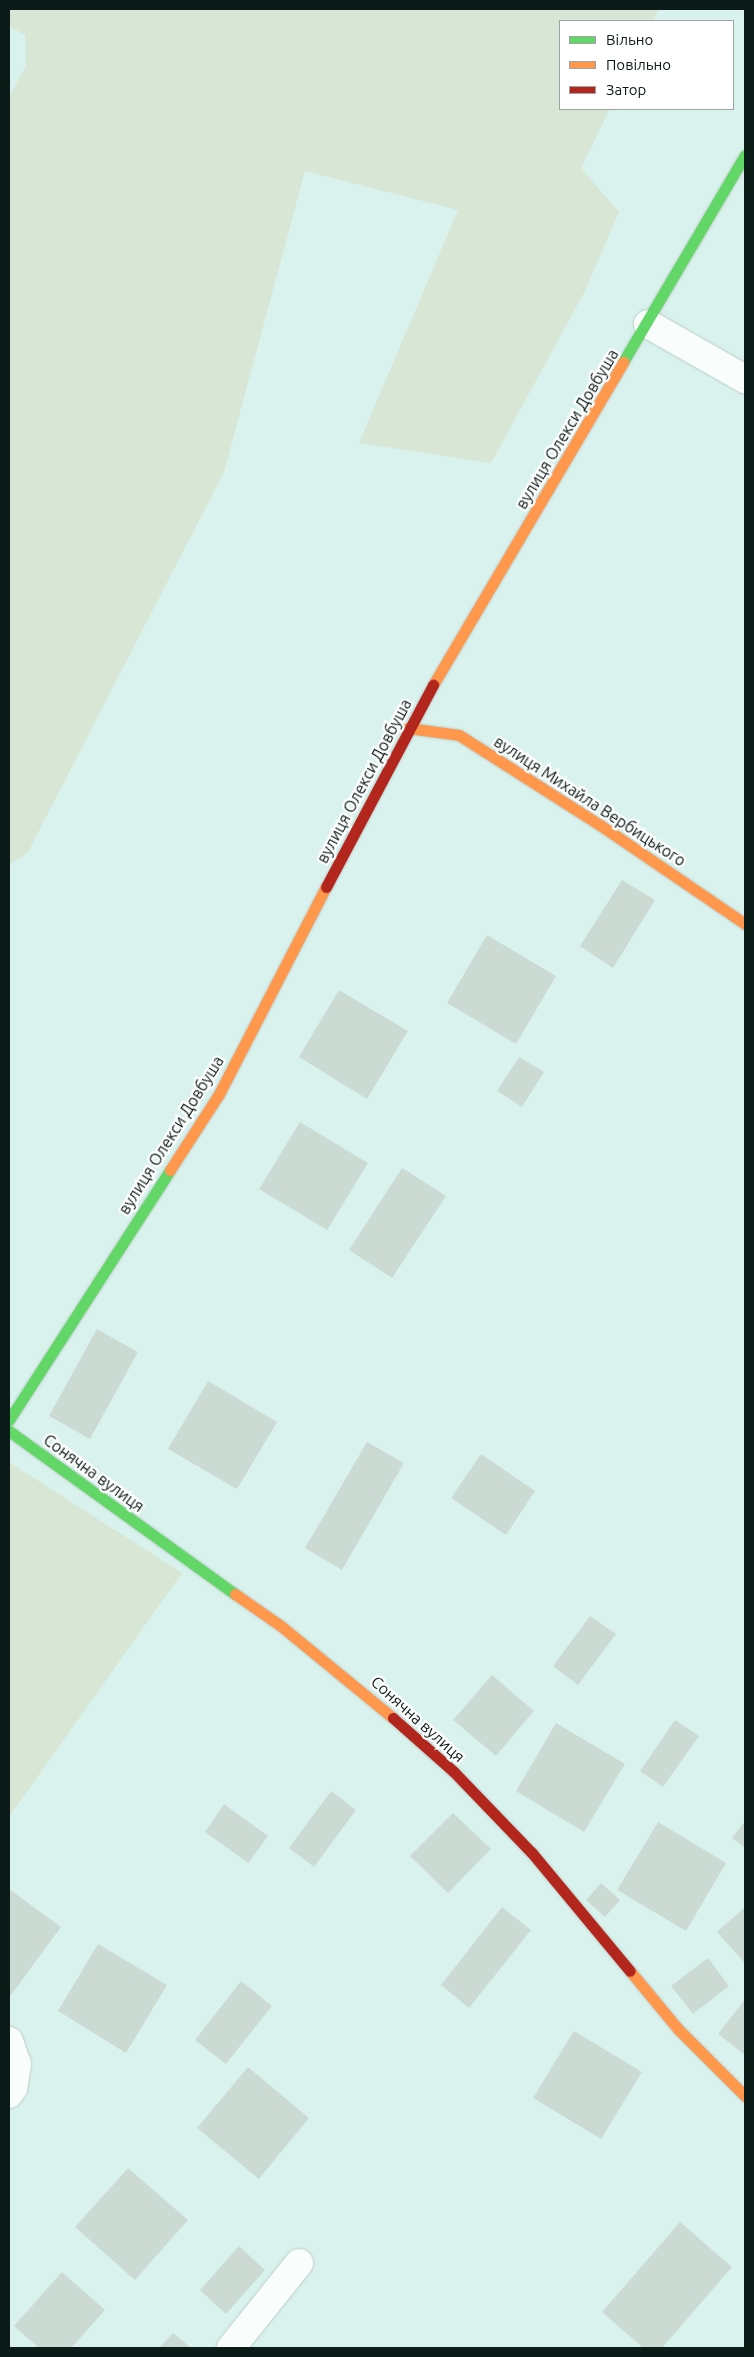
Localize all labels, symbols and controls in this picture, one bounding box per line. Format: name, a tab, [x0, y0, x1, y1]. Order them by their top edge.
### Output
legend	[559, 20, 734, 110]
text: Вільно	[606, 31, 653, 48]
text: Повільно	[606, 56, 671, 73]
text: Затор	[606, 81, 646, 98]
street label: вулиця Олекси Довбуша	[512, 346, 622, 512]
street label: вулиця Олекси Довбуша	[313, 696, 415, 866]
street label: вулиця Михайла Вербицького	[490, 732, 690, 870]
street label: вулиця Олекси Довбуша	[114, 1052, 228, 1218]
street label: Сонячна вулиця	[40, 1430, 148, 1516]
street label: Сонячна вулиця	[367, 1672, 469, 1766]

